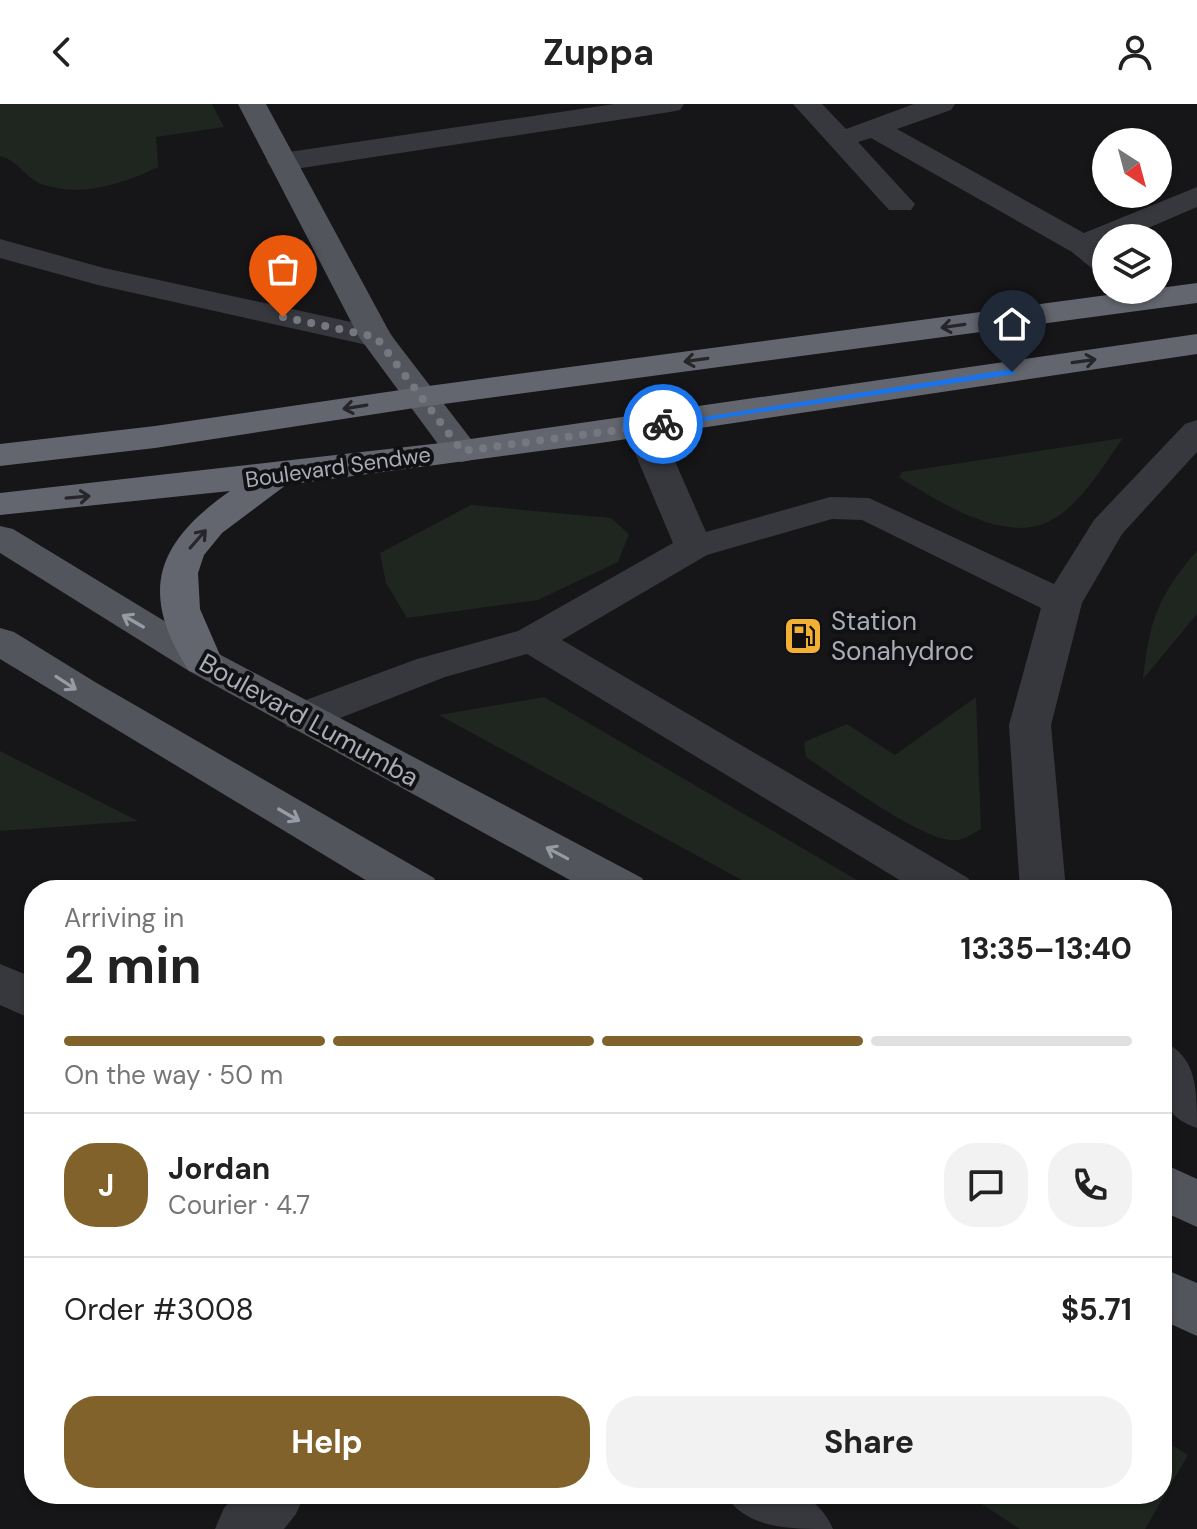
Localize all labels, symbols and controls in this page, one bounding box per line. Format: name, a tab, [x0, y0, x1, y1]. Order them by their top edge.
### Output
text: Zuppa	[543, 29, 654, 76]
icon: back	[40, 30, 84, 74]
icon: person	[1113, 30, 1157, 74]
north arrow	[1092, 128, 1172, 208]
map controls	[1092, 128, 1172, 304]
button: layers	[1092, 224, 1172, 304]
pin	[249, 235, 317, 317]
icon: bag	[261, 247, 305, 291]
pin	[978, 290, 1046, 372]
icon: home	[990, 302, 1034, 346]
one-way arrow	[941, 319, 966, 334]
one-way arrow	[683, 353, 709, 368]
one-way arrow	[1071, 353, 1097, 368]
courier	[623, 384, 703, 464]
one-way arrow	[343, 400, 368, 415]
icon: bike	[641, 402, 685, 446]
street label: Boulevard Sendwe	[243, 440, 433, 494]
one-way arrow	[64, 490, 91, 505]
one-way arrow	[189, 529, 207, 550]
place label: Station Sonahydroc	[831, 604, 974, 668]
one-way arrow	[122, 613, 145, 629]
fuel station icon: Station Sonahydroc	[782, 615, 824, 657]
street label: Boulevard Lumumba	[193, 646, 425, 794]
one-way arrow	[54, 675, 76, 691]
one-way arrow	[277, 808, 301, 823]
one-way arrow	[546, 845, 570, 861]
text: Arriving in	[64, 901, 184, 935]
text: 13:35–13:40	[960, 929, 1132, 968]
text: 2 min	[64, 931, 202, 999]
text: On the way · 50 m	[64, 1058, 283, 1092]
button: chat	[944, 1143, 1028, 1227]
button: phone	[1048, 1143, 1132, 1227]
text: Jordan	[168, 1149, 270, 1188]
text: J	[98, 1166, 114, 1205]
text: Courier · 4.7	[168, 1188, 310, 1222]
text: Order #3008	[64, 1290, 254, 1329]
text: $5.71	[1061, 1290, 1132, 1329]
button: Help	[64, 1396, 590, 1488]
button: Share	[606, 1396, 1132, 1488]

